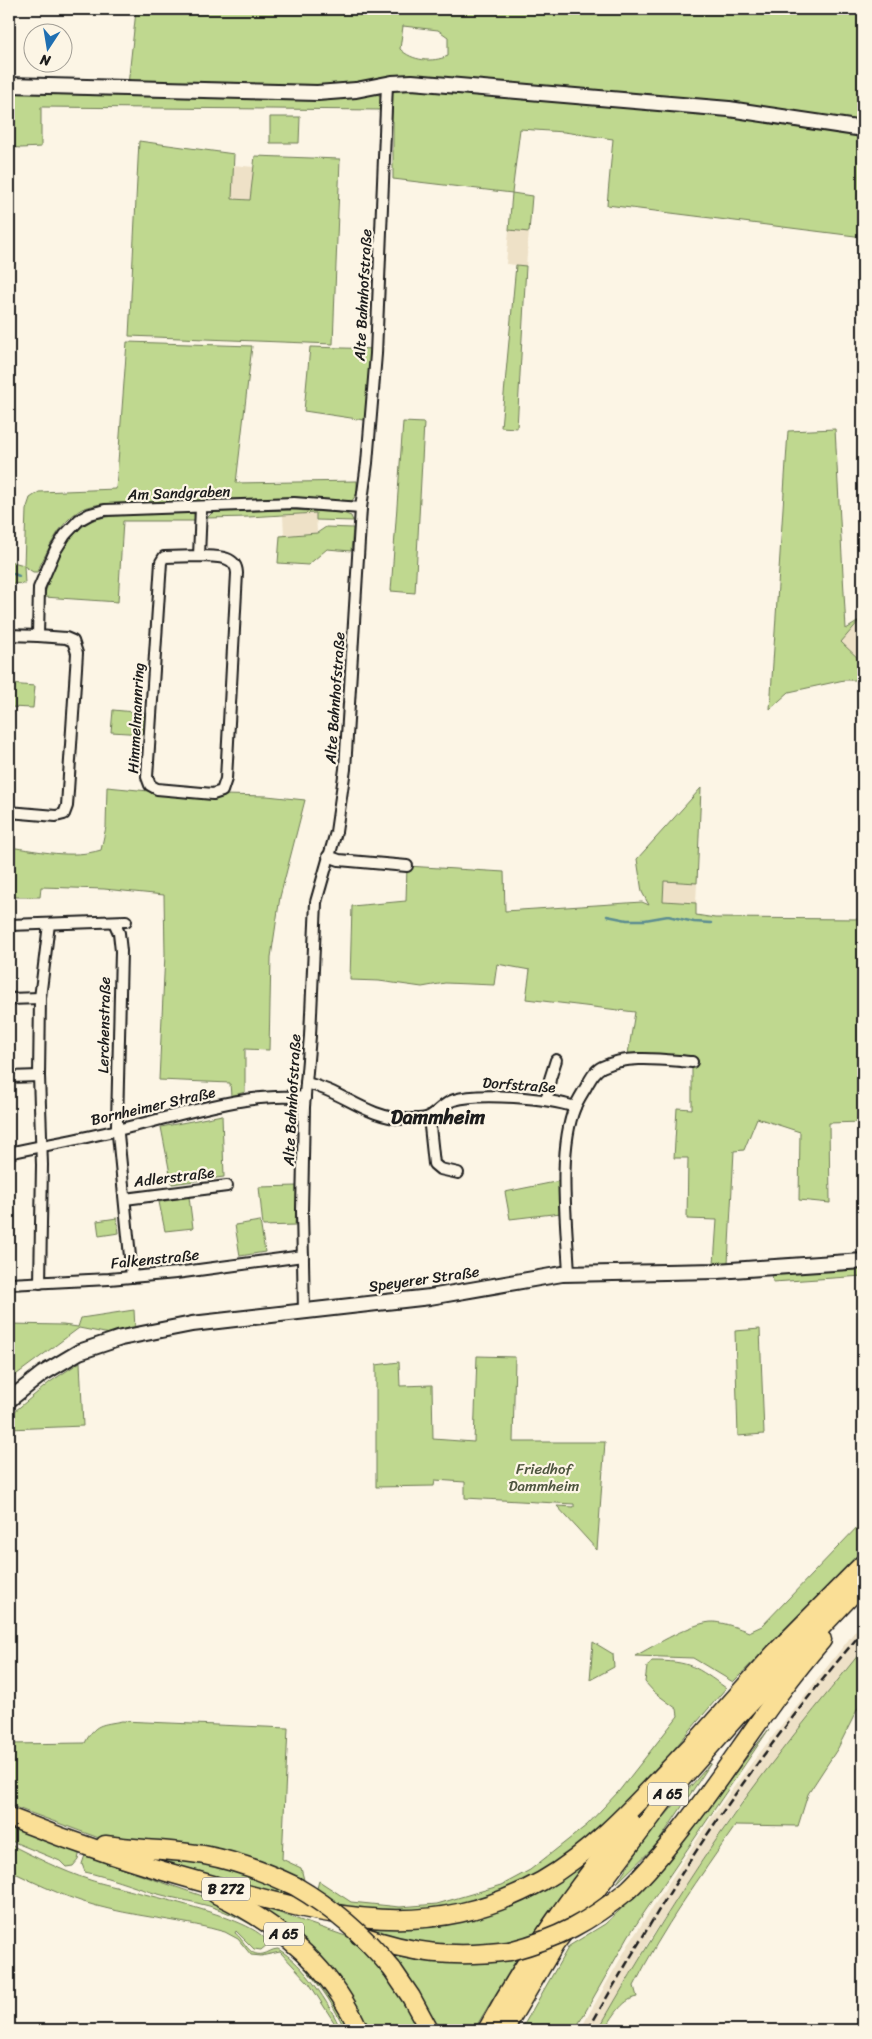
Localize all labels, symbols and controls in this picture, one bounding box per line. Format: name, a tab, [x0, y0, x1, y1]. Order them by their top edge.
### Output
north arrow	[22, 22, 72, 72]
text: N	[38, 47, 54, 74]
street label: Alte Bahnhofstraße	[347, 228, 379, 363]
street label: Am Sandgraben	[126, 478, 231, 508]
street label: Alte Bahnhofstraße	[317, 631, 353, 766]
street label: Himmelmannring	[120, 662, 152, 774]
street label: Lerchenstraße	[90, 976, 118, 1074]
street label: Alte Bahnhofstraße	[276, 1033, 308, 1168]
street label: Dorfstraße	[482, 1069, 556, 1101]
street label: Bornheimer Straße	[88, 1079, 218, 1133]
district label: Dammheim	[391, 1100, 486, 1135]
street label: Adlerstraße	[131, 1159, 216, 1195]
street label: Falkenstraße	[109, 1241, 201, 1277]
street label: Speyerer Straße	[367, 1258, 481, 1300]
park label: Friedhof Dammheim	[509, 1456, 580, 1499]
road number: A 65	[648, 1782, 688, 1806]
road number: B 272	[202, 1878, 250, 1900]
road number: A 65	[264, 1922, 304, 1946]

